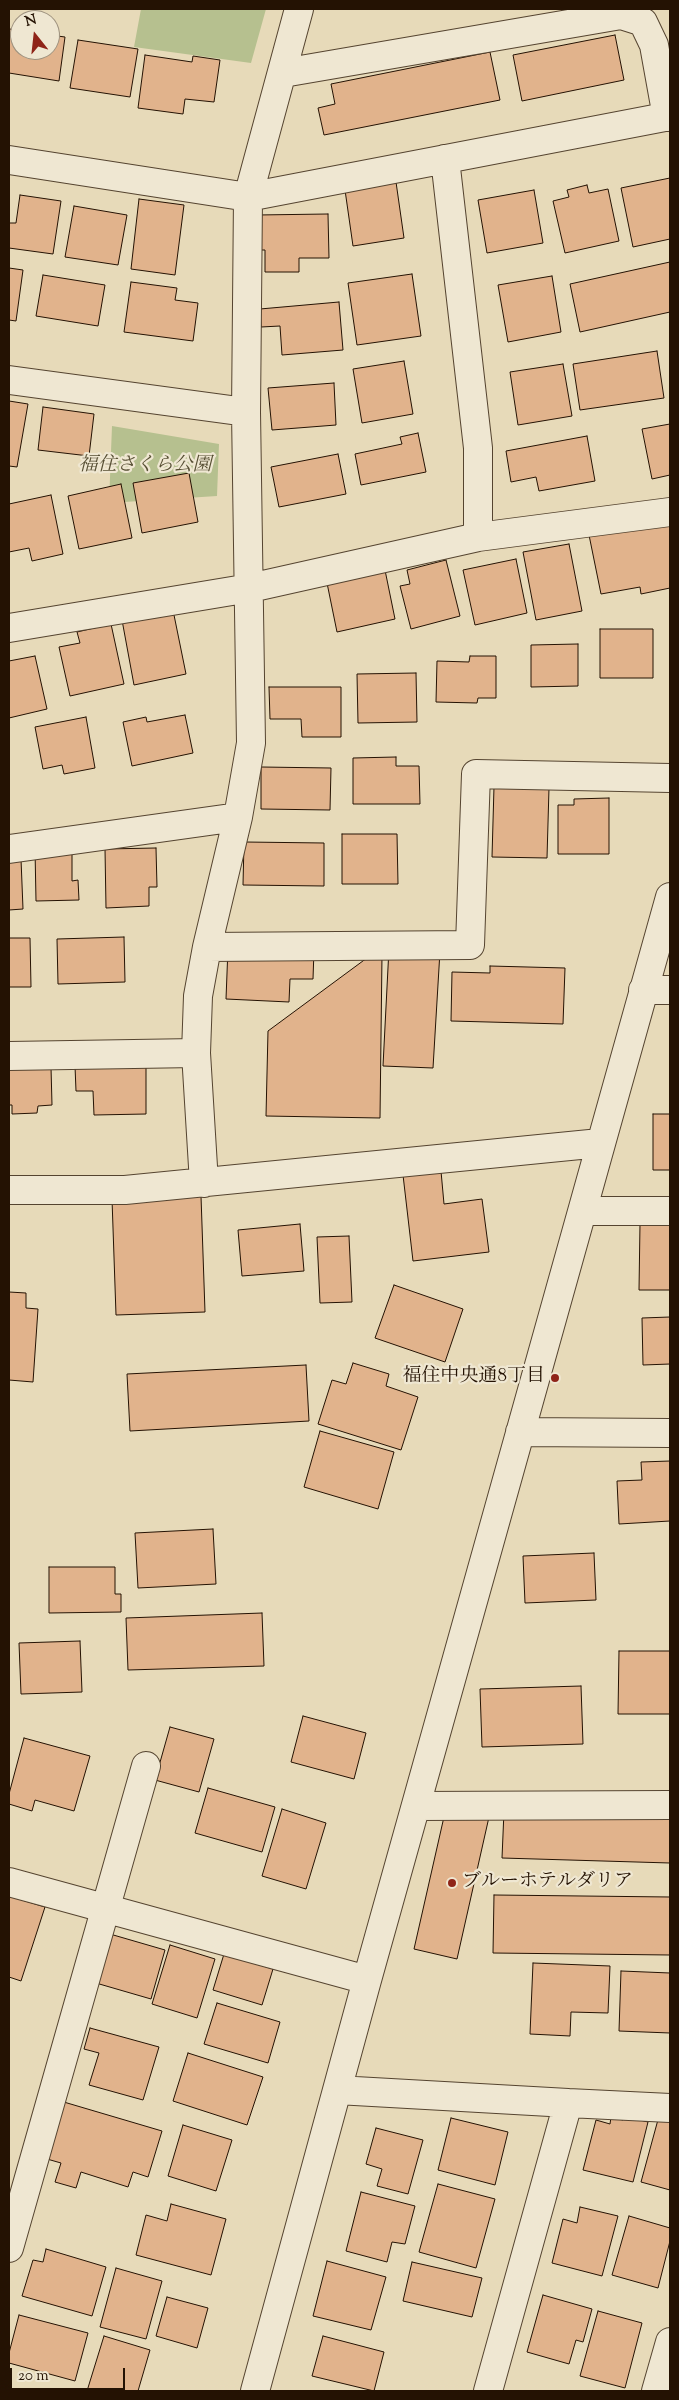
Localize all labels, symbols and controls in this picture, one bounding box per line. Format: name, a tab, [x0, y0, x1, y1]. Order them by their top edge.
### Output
north arrow	[10, 10, 60, 60]
text: N	[23, 10, 39, 33]
park label: 福住さくら公園	[79, 456, 211, 478]
place label: 福住中央通8丁目	[403, 1367, 545, 1389]
marker: 福住中央通8丁目	[549, 1372, 561, 1384]
place label: ブルーホテルダリア	[462, 1872, 633, 1894]
marker: ブルーホテルダリア	[446, 1877, 458, 1889]
scale bar	[12, 2358, 128, 2390]
text: 20 m	[18, 2366, 49, 2387]

